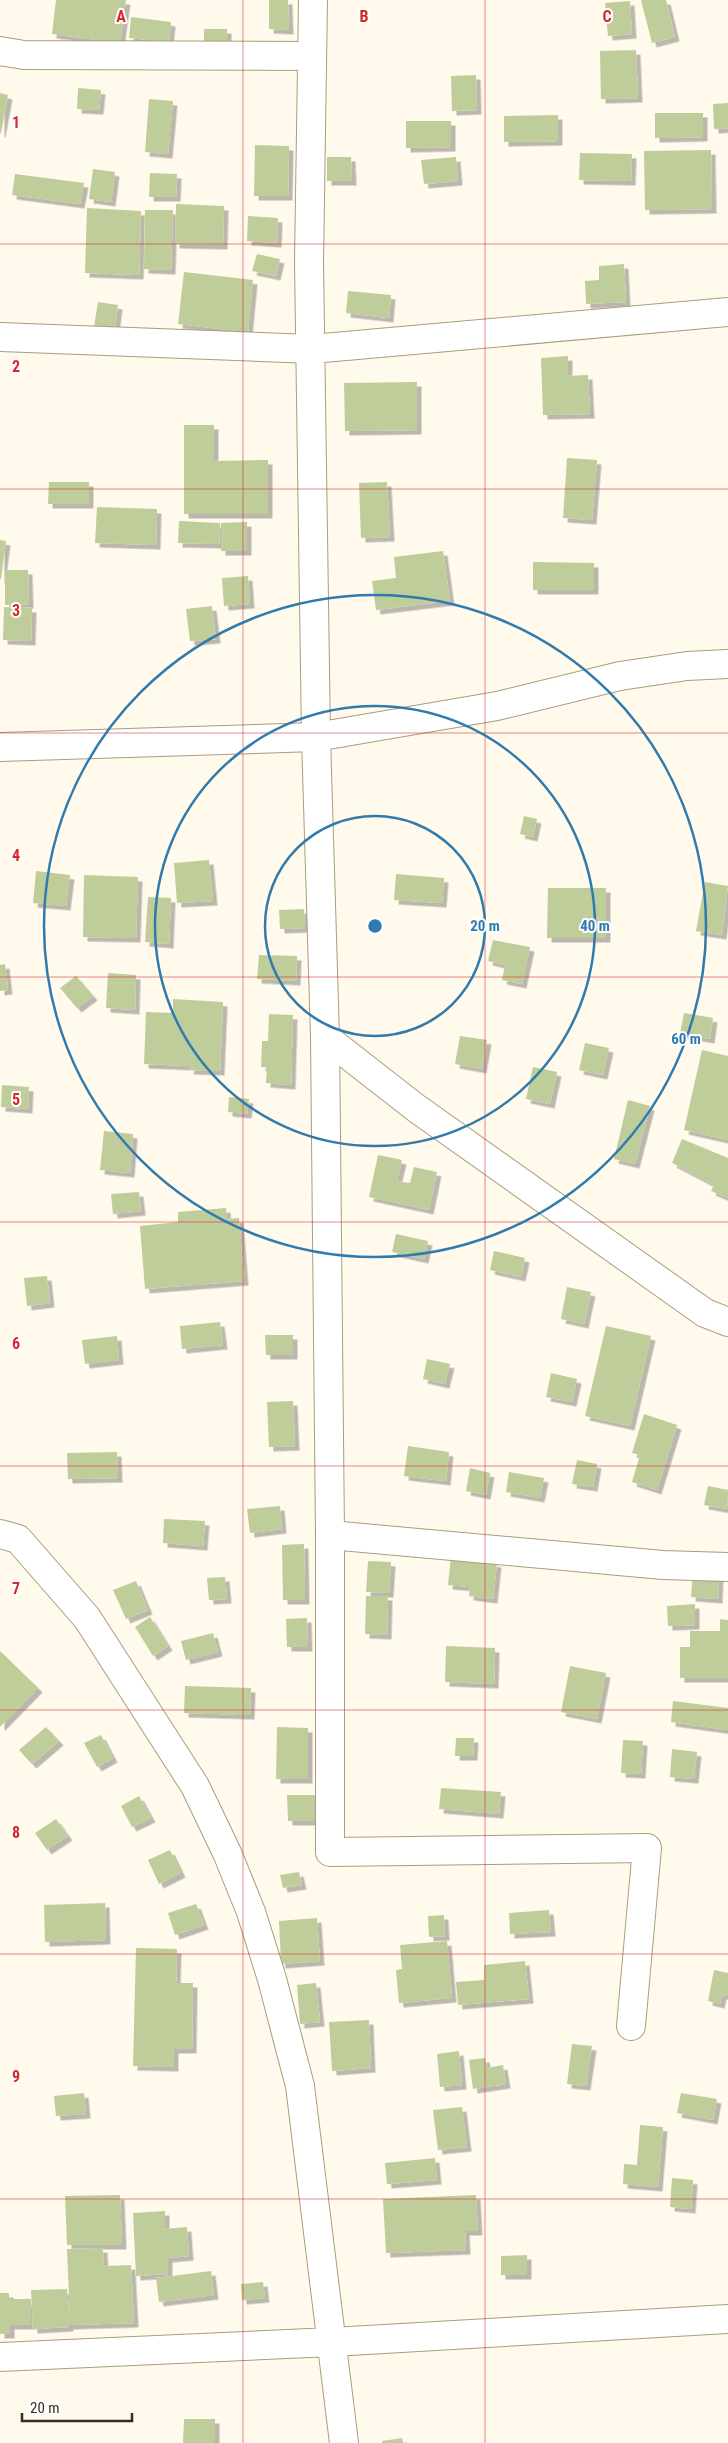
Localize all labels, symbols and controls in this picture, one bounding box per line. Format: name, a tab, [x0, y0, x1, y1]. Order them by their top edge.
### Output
text: A	[116, 7, 126, 26]
text: B	[360, 7, 369, 26]
text: C	[602, 7, 612, 26]
text: 1	[12, 113, 20, 132]
text: 2	[12, 357, 20, 376]
text: 3	[12, 601, 20, 620]
text: 4	[12, 846, 20, 865]
centre of rings	[366, 917, 384, 935]
text: 20 m	[470, 917, 500, 935]
text: 40 m	[580, 917, 610, 935]
text: 60 m	[671, 1030, 701, 1048]
text: 5	[12, 1090, 20, 1109]
text: 6	[12, 1334, 20, 1353]
text: 7	[12, 1579, 20, 1598]
text: 8	[12, 1823, 20, 1842]
text: 9	[12, 2067, 20, 2086]
scale bar	[22, 2390, 132, 2422]
text: 20 m	[30, 2399, 60, 2417]

